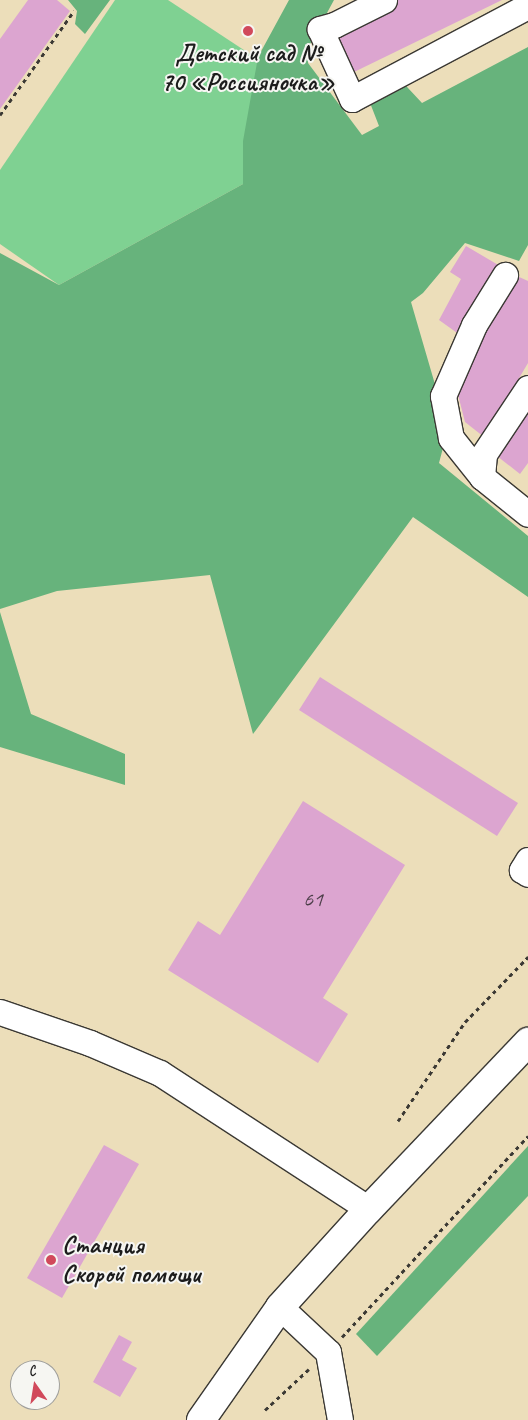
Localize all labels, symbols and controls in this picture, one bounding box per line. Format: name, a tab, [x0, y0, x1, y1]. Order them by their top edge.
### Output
marker: Детский сад № 70 «Россияночка»	[242, 25, 254, 37]
place label: Детский сад № 70 «Россияночка»	[161, 39, 335, 98]
house number: 61	[303, 887, 323, 913]
place label: Станция Скорой помощи	[62, 1231, 200, 1290]
marker: Станция Скорой помощи	[44, 1253, 58, 1267]
north arrow	[10, 1360, 60, 1410]
text: С	[26, 1362, 37, 1380]

